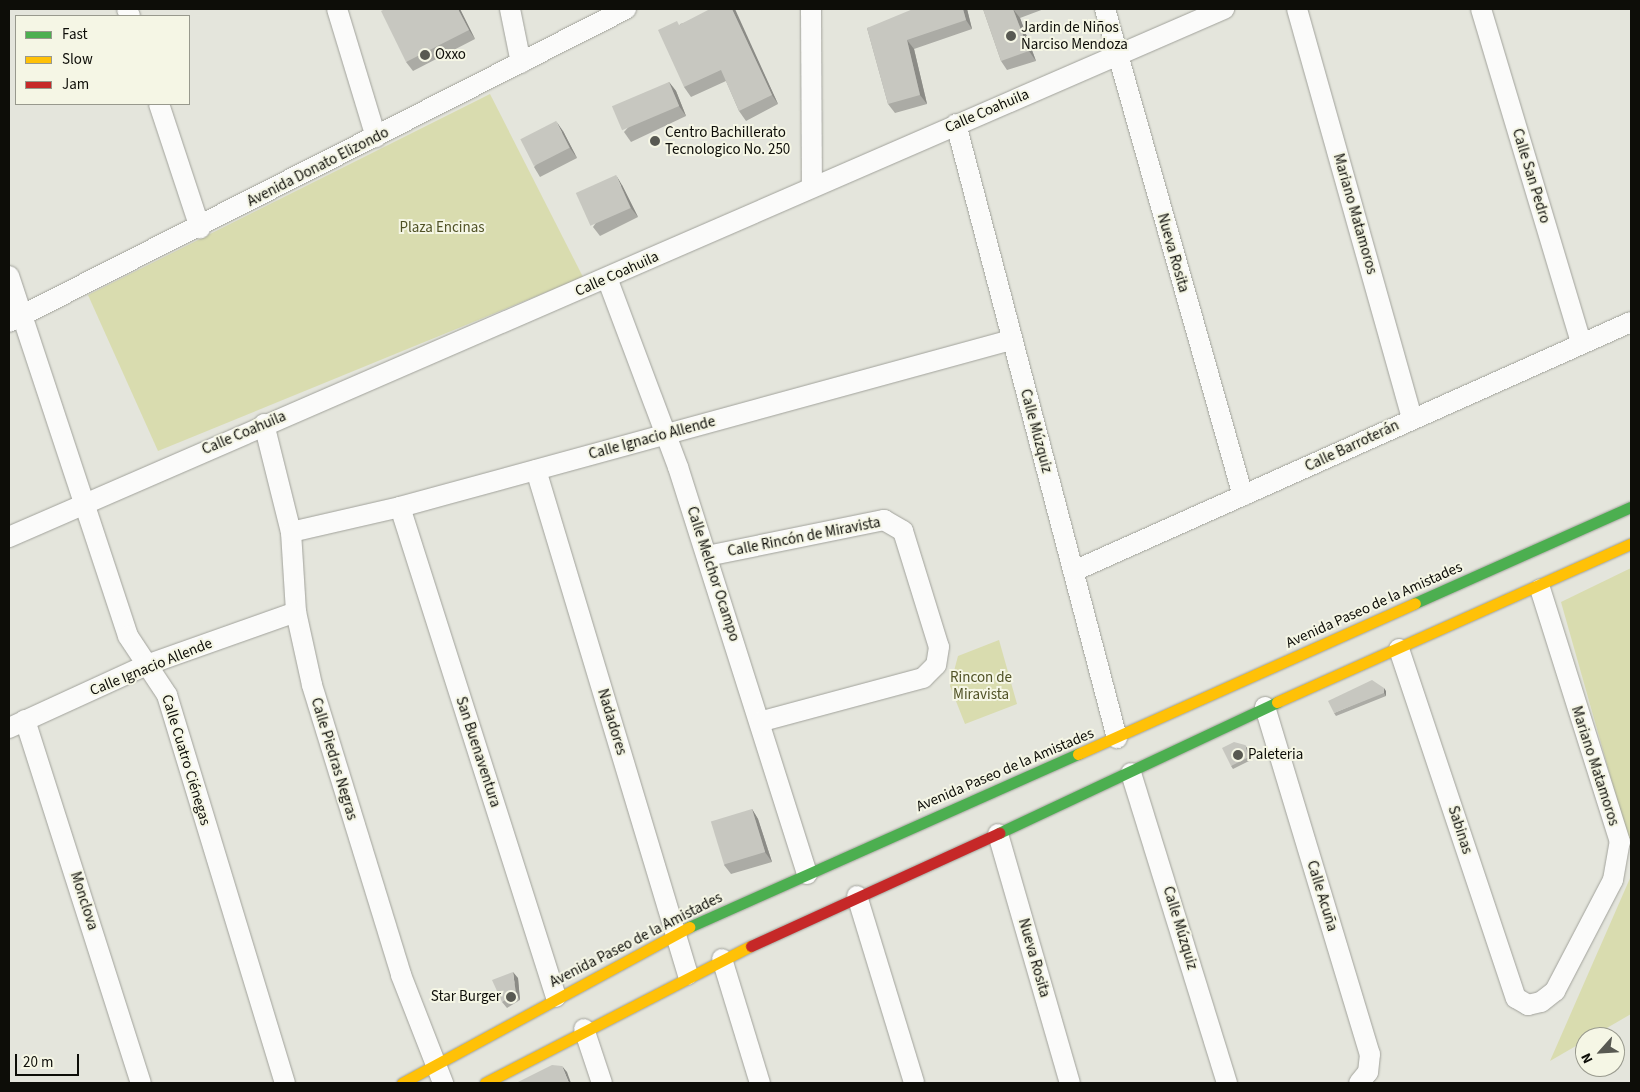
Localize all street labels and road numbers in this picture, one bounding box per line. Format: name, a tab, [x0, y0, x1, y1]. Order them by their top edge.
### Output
street label: Calle Coahuila	[942, 85, 1032, 137]
street label: Avenida Donato Elizondo	[244, 123, 392, 211]
street label: Calle San Pedro	[1508, 126, 1554, 226]
street label: Mariano Matamoros	[1329, 152, 1381, 276]
street label: Nueva Rosita	[1153, 211, 1193, 295]
street label: Calle Coahuila	[572, 248, 662, 300]
street label: Calle Múzquiz	[1016, 387, 1056, 475]
street label: Calle Coahuila	[199, 407, 289, 459]
street label: Calle Ignacio Allende	[587, 412, 717, 464]
street label: Calle Barroterán	[1302, 416, 1402, 476]
street label: Calle Melchor Ocampo	[683, 504, 743, 644]
street label: Calle Rincón de Miravista	[726, 513, 882, 561]
street label: Avenida Paseo de la Amistades	[1283, 558, 1465, 652]
street label: Calle Ignacio Allende	[87, 634, 215, 700]
street label: Nadadores	[593, 687, 631, 757]
street label: Calle Cuatro Ciénegas	[158, 692, 214, 828]
street label: San Buenaventura	[452, 694, 504, 810]
street label: Calle Piedras Negras	[307, 696, 361, 822]
street label: Mariano Matamoros	[1567, 704, 1623, 828]
street label: Avenida Paseo de la Amistades	[913, 724, 1097, 816]
street label: Sabinas	[1444, 804, 1476, 856]
street label: Calle Acuña	[1303, 858, 1341, 934]
street label: Monclova	[66, 870, 102, 932]
street label: Calle Múzquiz	[1159, 884, 1201, 972]
street label: Avenida Paseo de la Amistades	[547, 889, 725, 991]
street label: Nueva Rosita	[1014, 916, 1054, 1000]

